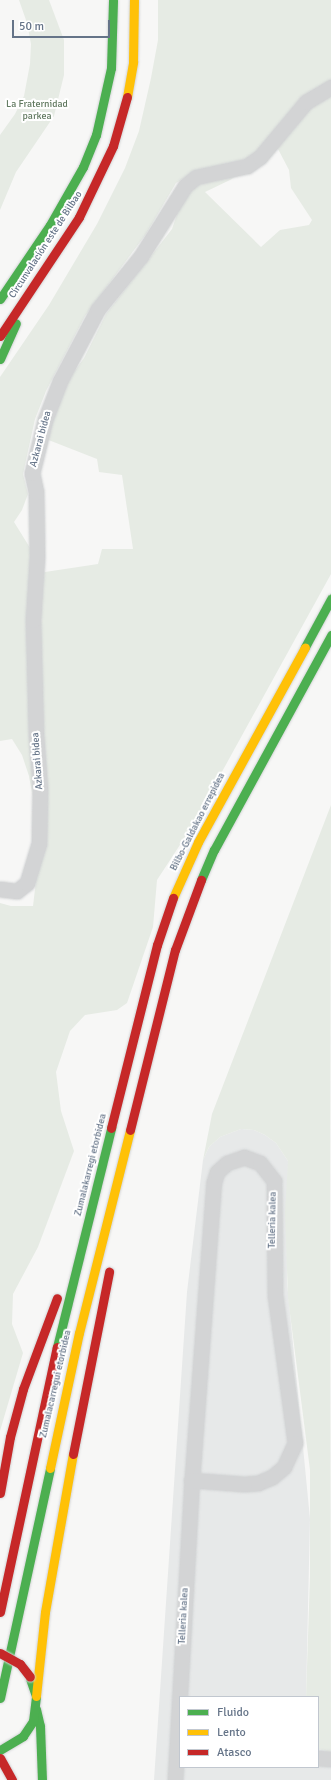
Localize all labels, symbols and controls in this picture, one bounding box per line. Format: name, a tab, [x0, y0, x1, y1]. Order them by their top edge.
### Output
scale bar	[14, 12, 112, 38]
text: 50 m	[19, 19, 44, 34]
park label: La Fraternidad parkea	[6, 98, 68, 122]
street label: Circunvalación este de Bilbao	[7, 189, 85, 301]
street label: Azkarai bidea	[28, 410, 54, 468]
street label: Azkarai bidea	[30, 732, 46, 790]
street label: Bilbo-Galdakao errepidea	[168, 771, 228, 873]
street label: Zumalakarregi etorbidea	[72, 1113, 110, 1217]
street label: Telleria kalea	[267, 1192, 279, 1248]
street label: Zumalacarregui etorbidea	[38, 1329, 74, 1439]
street label: Telleria kalea	[177, 1587, 191, 1645]
legend	[179, 1696, 319, 1768]
text: Fluido	[217, 1705, 249, 1720]
text: Lento	[217, 1725, 246, 1740]
text: Atasco	[217, 1745, 252, 1760]

